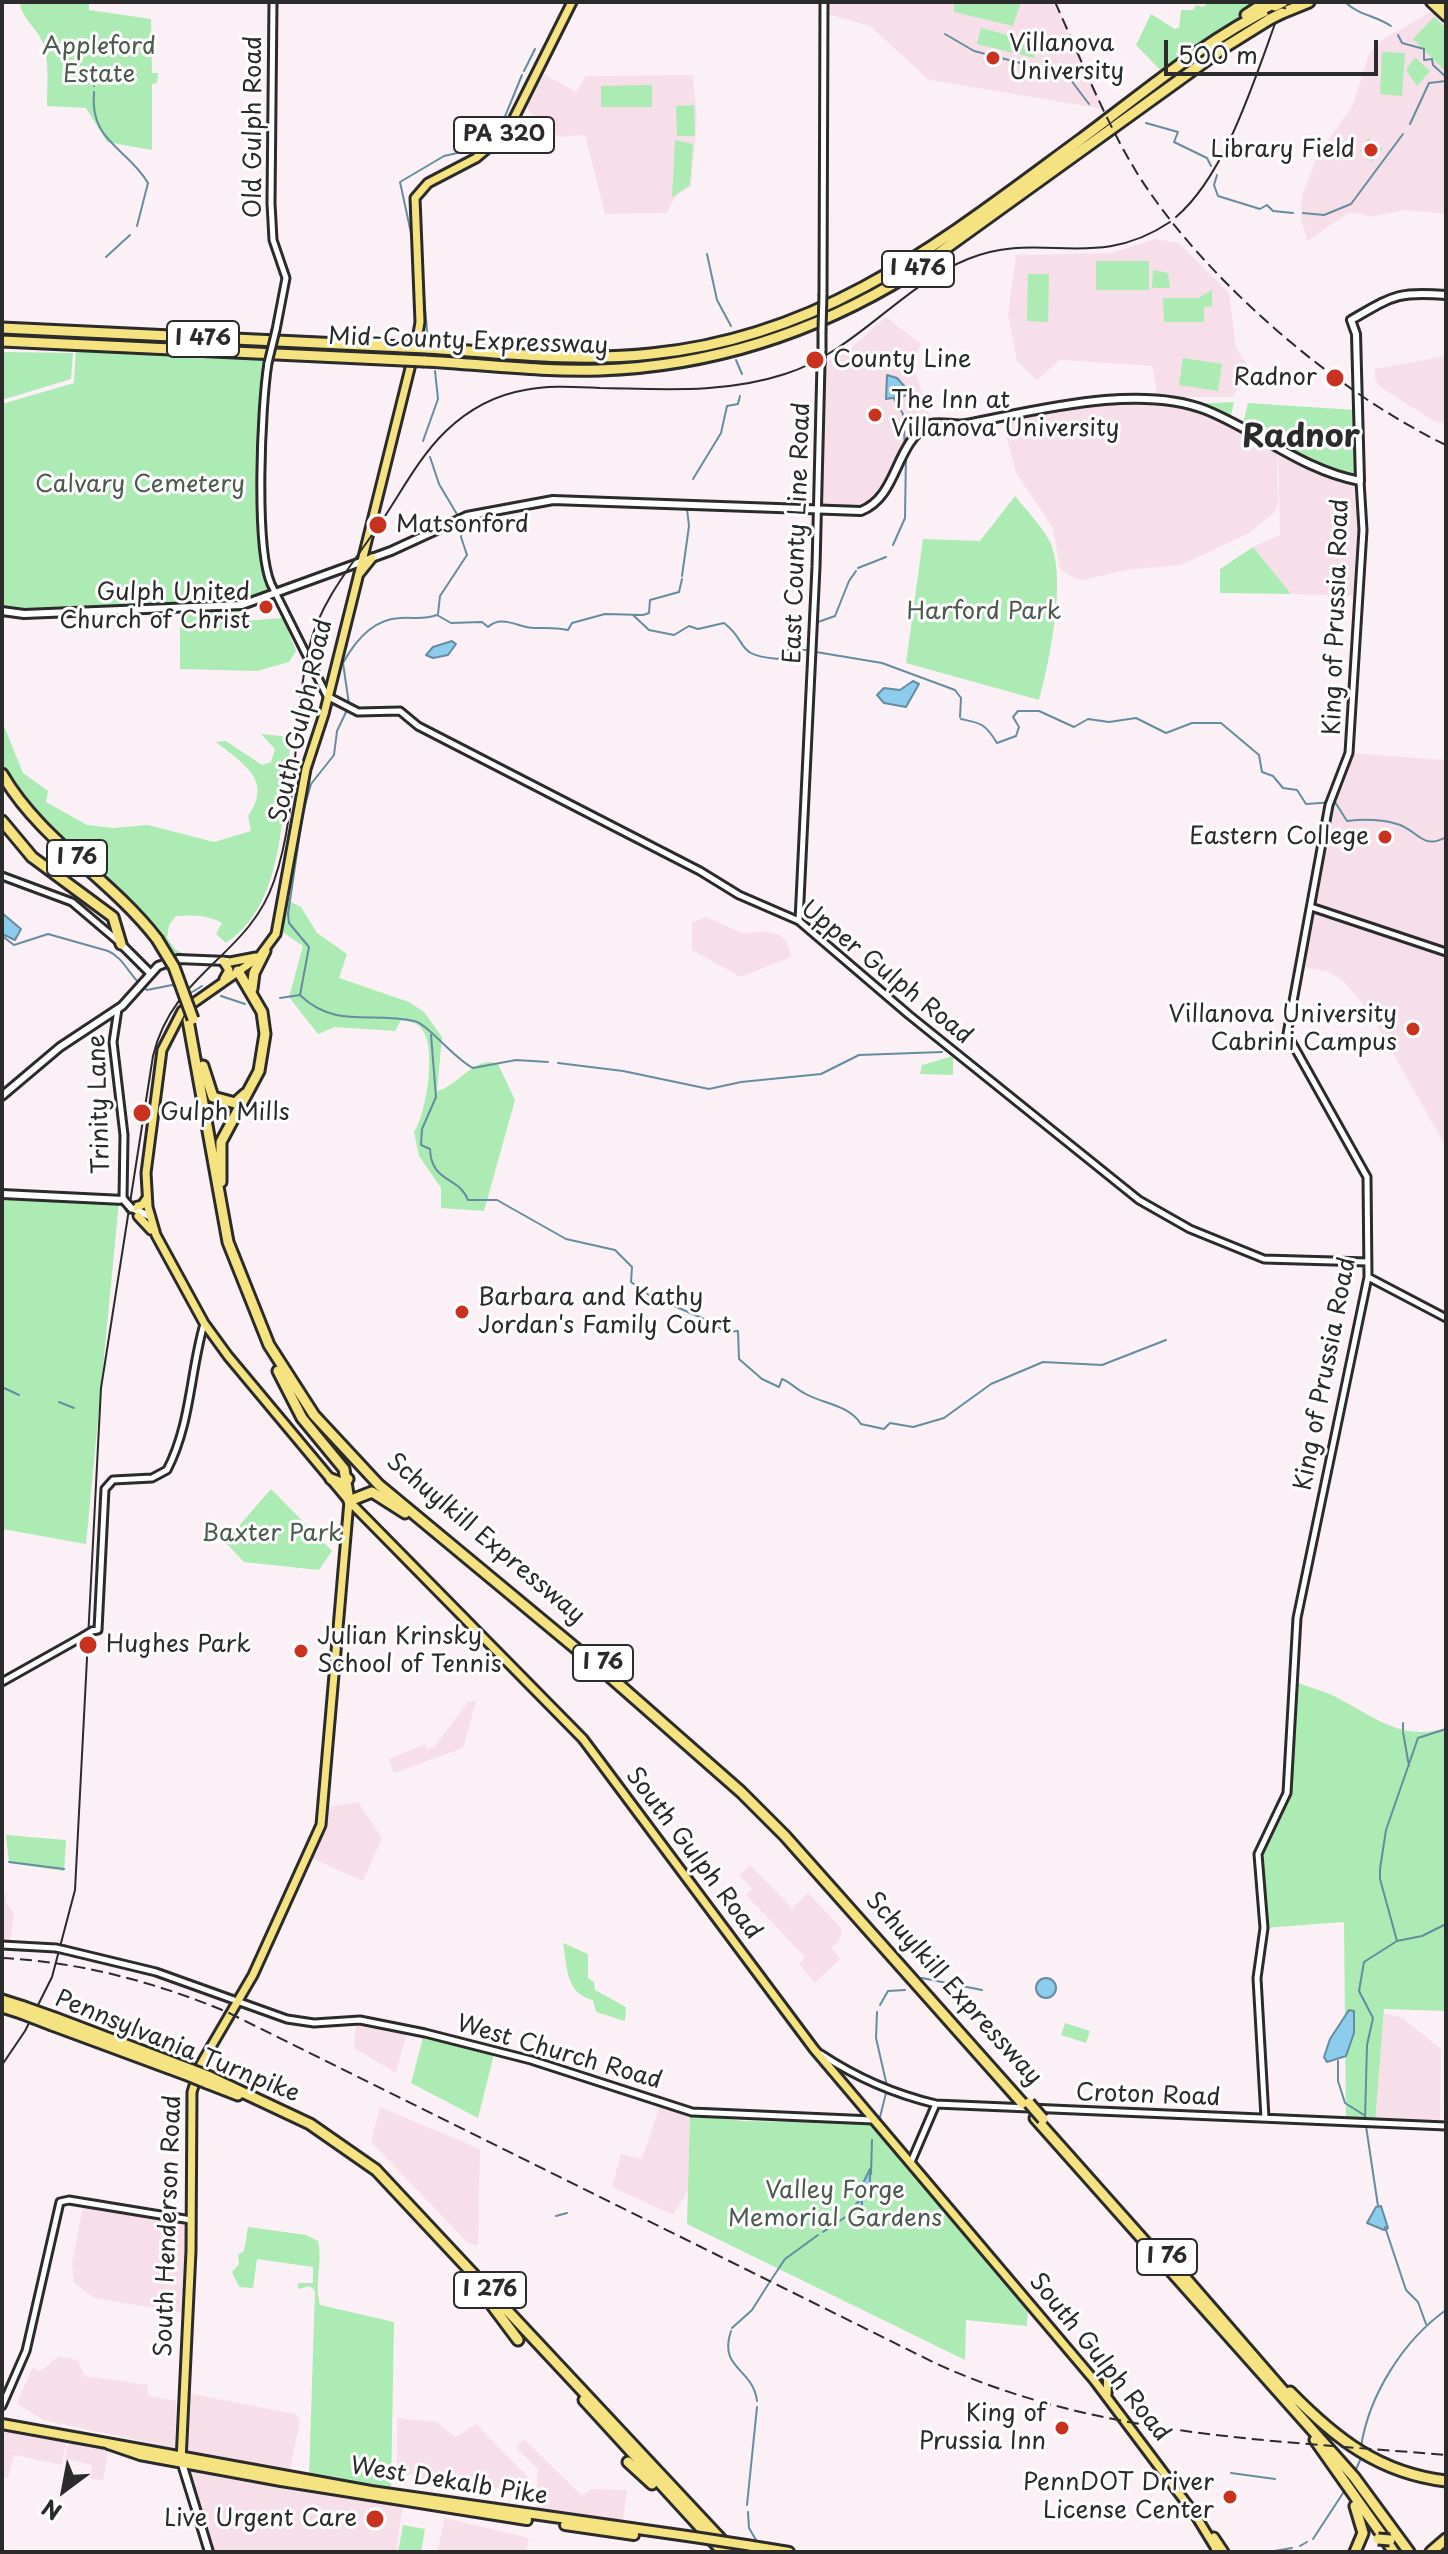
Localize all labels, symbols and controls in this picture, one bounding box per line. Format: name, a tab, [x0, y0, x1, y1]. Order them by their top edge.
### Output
scale bar	[1168, 24, 1382, 74]
place label: Villanova University	[1009, 30, 1124, 86]
park label: Appleford Estate	[42, 33, 156, 89]
street label: Old Gulph Road	[240, 36, 268, 218]
text: 500 m	[1178, 36, 1258, 72]
marker: Villanova University	[984, 49, 1002, 67]
road number: PA 320	[454, 117, 554, 153]
place label: Library Field	[1211, 136, 1355, 164]
marker: Library Field	[1362, 141, 1380, 159]
road number: I 476	[882, 251, 954, 287]
road number: I 476	[167, 321, 239, 357]
street label: Mid-County Expressway	[328, 323, 608, 361]
place label: County Line	[833, 346, 971, 374]
marker: County Line	[804, 349, 826, 371]
place label: Radnor	[1233, 364, 1317, 392]
marker: Radnor	[1324, 367, 1346, 389]
place label: The Inn at Villanova University	[891, 387, 1119, 443]
street label: East County Line Road	[779, 402, 817, 664]
marker: The Inn at Villanova University	[866, 406, 884, 424]
district label: Radnor	[1242, 419, 1360, 457]
park label: Calvary Cemetery	[35, 471, 245, 499]
street label: King of Prussia Road	[1318, 498, 1356, 736]
place label: Matsonford	[396, 511, 529, 539]
marker: Matsonford	[367, 514, 389, 536]
place label: Gulph United Church of Christ	[59, 579, 250, 635]
marker: Gulph United Church of Christ	[257, 598, 275, 616]
park label: Harford Park	[907, 598, 1061, 626]
street label: South Gulph Road	[265, 616, 339, 826]
place label: Eastern College	[1189, 823, 1369, 851]
marker: Eastern College	[1376, 828, 1394, 846]
road number: I 76	[47, 840, 107, 876]
street label: Upper Gulph Road	[794, 895, 978, 1051]
place label: Villanova University Cabrini Campus	[1169, 1001, 1397, 1057]
marker: Villanova University Cabrini Campus	[1404, 1020, 1422, 1038]
street label: Trinity Lane	[83, 1034, 117, 1174]
place label: Gulph Mills	[160, 1099, 290, 1127]
marker: Gulph Mills	[131, 1102, 153, 1124]
street label: King of Prussia Road	[1289, 1255, 1363, 1493]
place label: Barbara and Kathy Jordan's Family Court	[478, 1284, 731, 1340]
marker: Barbara and Kathy Jordan's Family Court	[453, 1303, 471, 1321]
street label: Schuylkill Expressway	[380, 1448, 590, 1630]
park label: Baxter Park	[201, 1520, 343, 1548]
place label: Julian Krinsky School of Tennis	[317, 1623, 502, 1679]
place label: Hughes Park	[106, 1631, 251, 1659]
marker: Hughes Park	[77, 1634, 99, 1656]
marker: Julian Krinsky School of Tennis	[292, 1642, 310, 1660]
road number: I 76	[573, 1645, 633, 1681]
street label: South Gulph Road	[619, 1762, 767, 1946]
street label: Schuylkill Expressway	[859, 1886, 1047, 2092]
street label: Pennsylvania Turnpike	[51, 1985, 303, 2109]
street label: West Church Road	[453, 2010, 665, 2096]
street label: Croton Road	[1075, 2079, 1221, 2113]
street label: South Henderson Road	[150, 2095, 188, 2357]
park label: Valley Forge Memorial Gardens	[728, 2177, 942, 2233]
road number: I 76	[1137, 2239, 1197, 2275]
street label: South Gulph Road	[1022, 2268, 1176, 2448]
road number: I 276	[454, 2272, 526, 2308]
place label: King of Prussia Inn	[919, 2400, 1046, 2456]
marker: King of Prussia Inn	[1053, 2419, 1071, 2437]
north arrow	[24, 2450, 104, 2530]
street label: West Dekalb Pike	[348, 2452, 550, 2512]
place label: PennDOT Driver License Center	[1023, 2469, 1214, 2525]
marker: PennDOT Driver License Center	[1221, 2488, 1239, 2506]
text: N	[35, 2492, 67, 2529]
place label: Live Urgent Care	[164, 2505, 357, 2533]
marker: Live Urgent Care	[364, 2508, 386, 2530]

